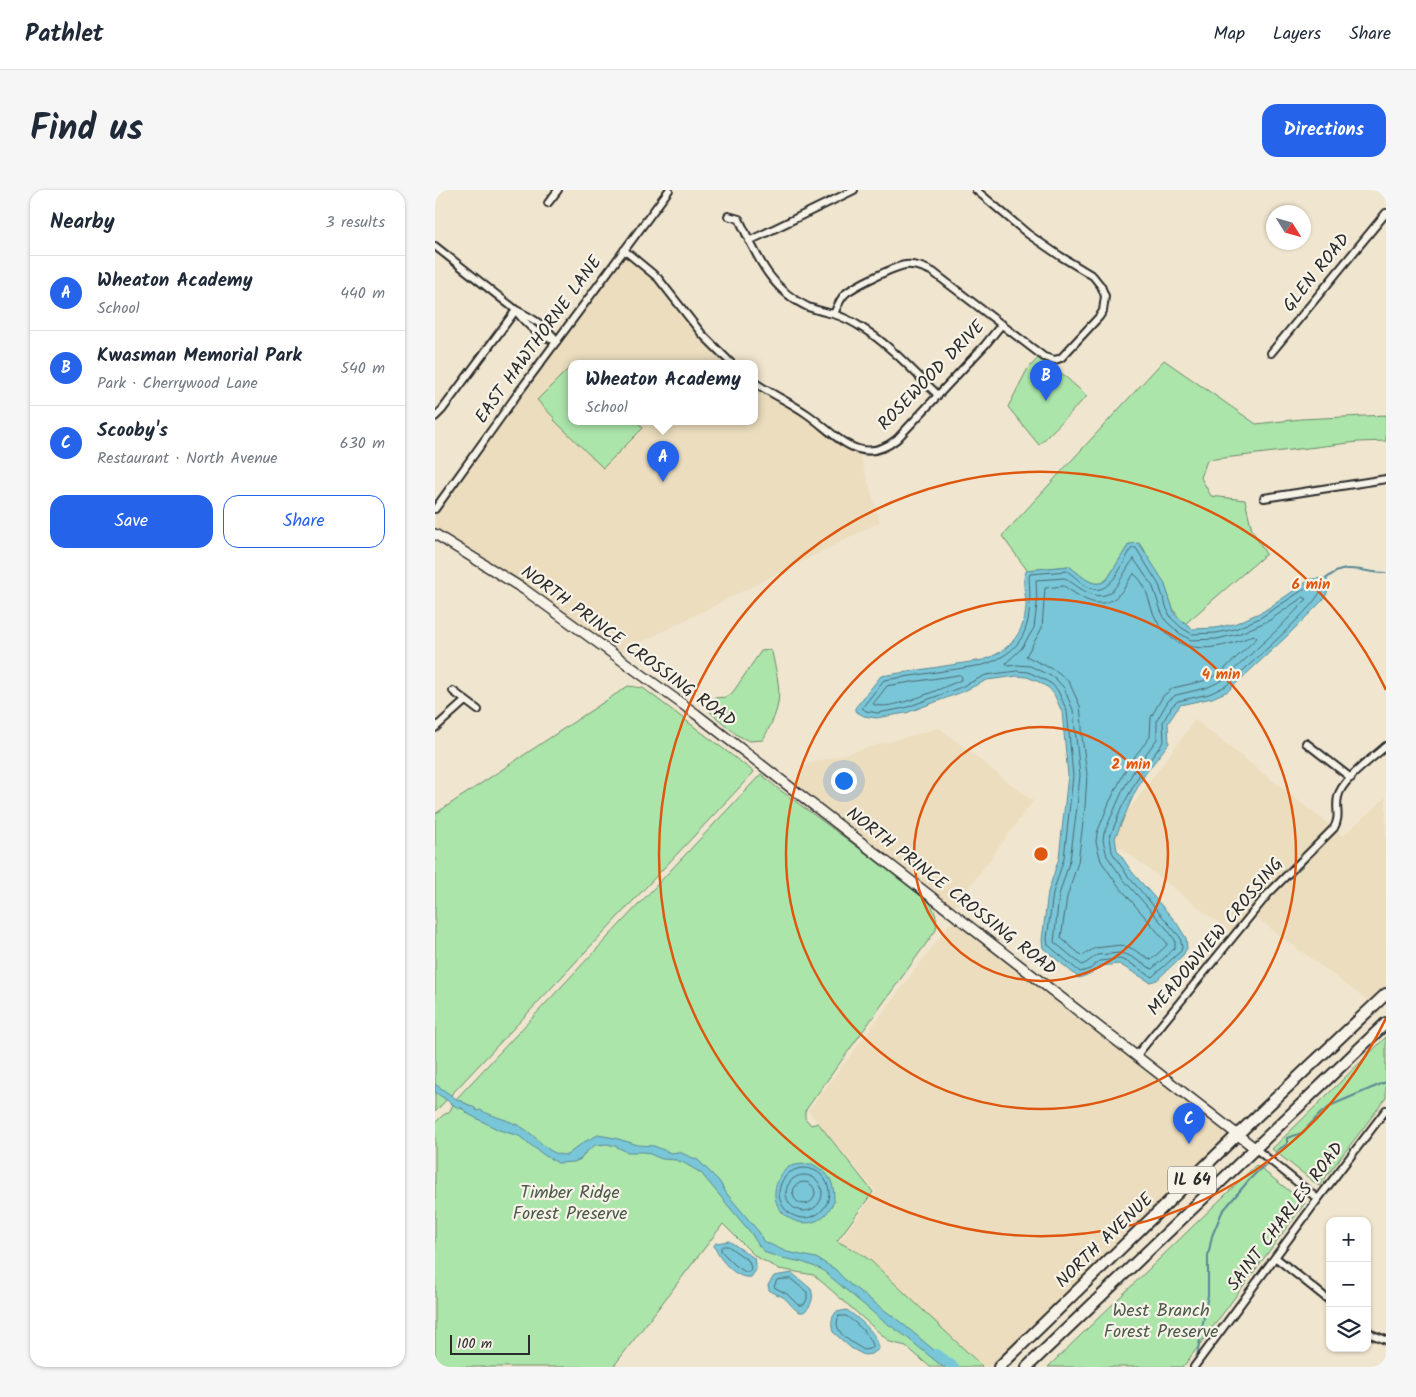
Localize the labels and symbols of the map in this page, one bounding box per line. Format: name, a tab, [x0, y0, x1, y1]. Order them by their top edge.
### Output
north arrow	[1266, 205, 1311, 250]
street label: GLEN ROAD	[1276, 227, 1358, 319]
street label: EAST HAWTHORNE LANE	[468, 250, 610, 430]
street label: ROSEWOOD DRIVE	[871, 314, 993, 438]
pin: B	[1030, 360, 1062, 401]
pin: A	[647, 441, 679, 482]
street label: NORTH PRINCE CROSSING ROAD	[514, 559, 742, 736]
text: 6 min	[1292, 573, 1330, 597]
text: 4 min	[1202, 663, 1240, 687]
text: 2 min	[1111, 753, 1151, 777]
your location	[831, 768, 857, 794]
street label: NORTH PRINCE CROSSING ROAD	[839, 800, 1063, 984]
centre of rings	[1032, 845, 1050, 863]
street label: MEADOWVIEW CROSSING	[1141, 851, 1291, 1023]
pin: C	[1173, 1103, 1205, 1144]
street label: SAINT CHARLES ROAD	[1220, 1136, 1352, 1298]
road number: IL 64	[1168, 1166, 1216, 1194]
park label: Timber Ridge Forest Preserve	[513, 1179, 627, 1229]
street label: NORTH AVENUE	[1049, 1186, 1161, 1296]
park label: West Branch Forest Preserve	[1104, 1297, 1218, 1347]
scale bar	[450, 1332, 530, 1355]

